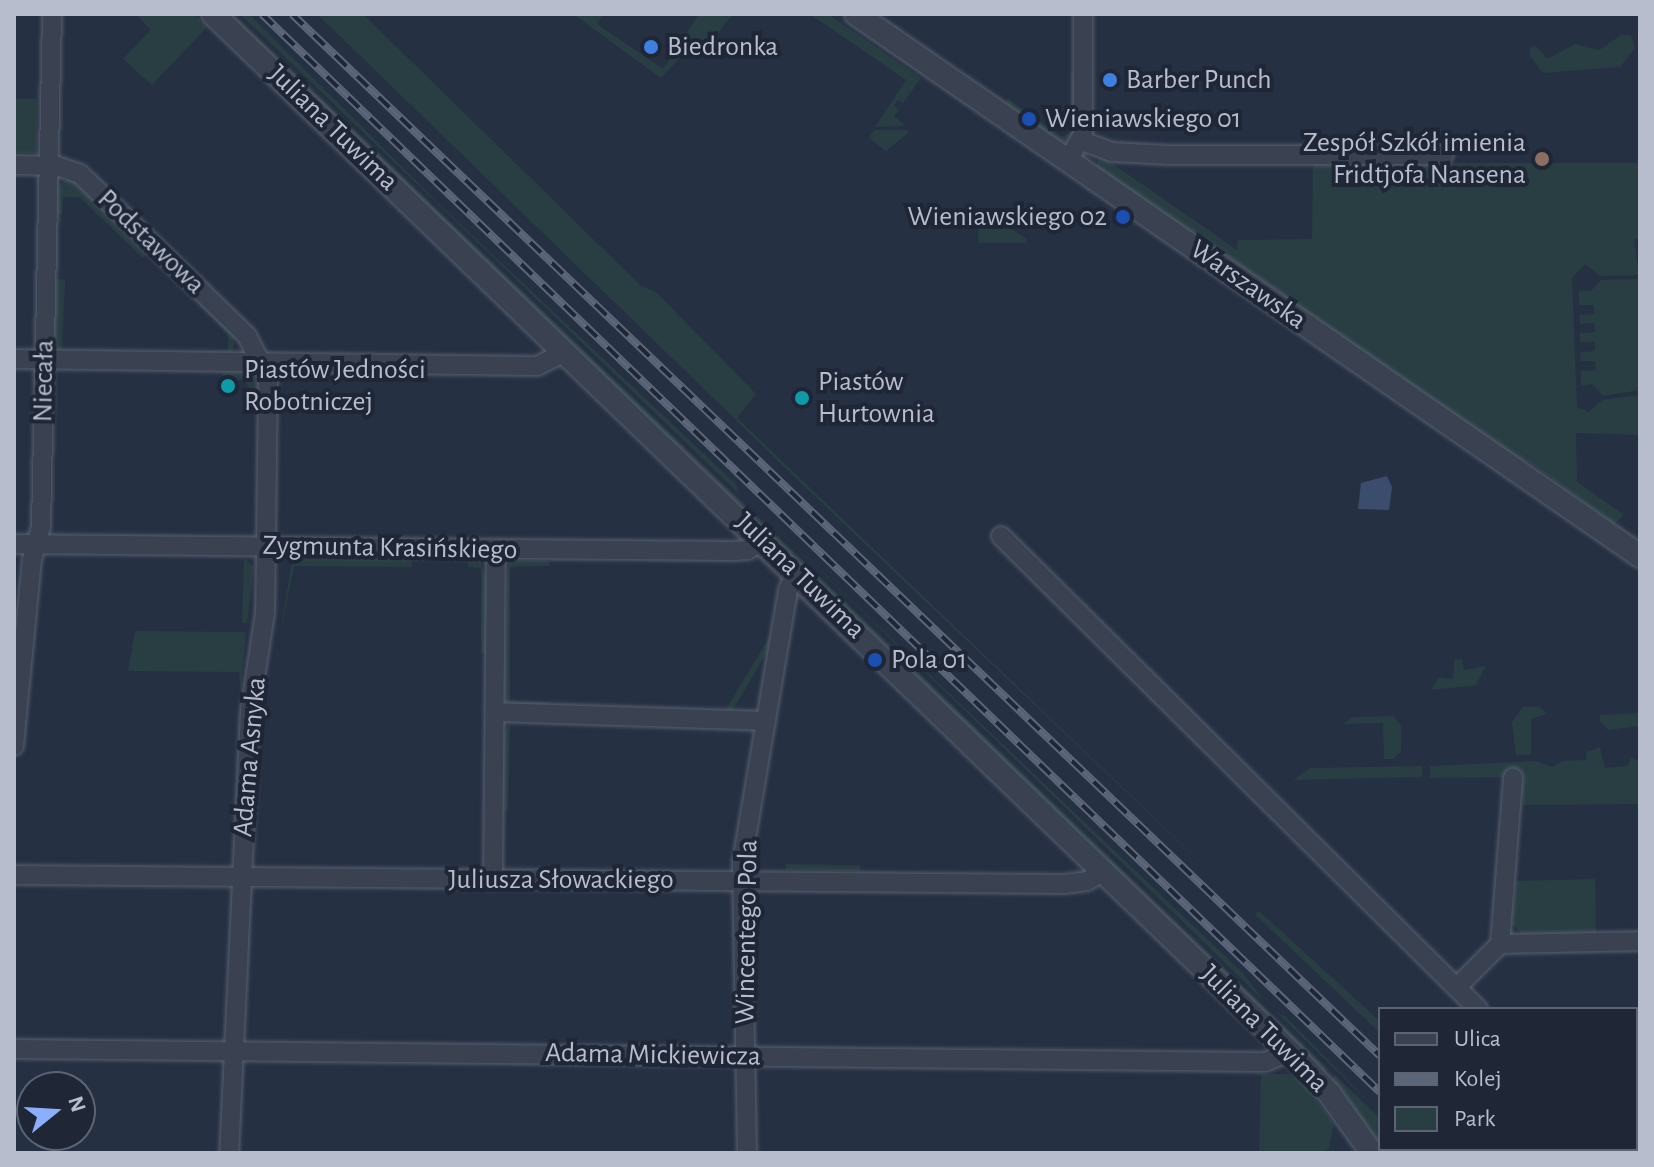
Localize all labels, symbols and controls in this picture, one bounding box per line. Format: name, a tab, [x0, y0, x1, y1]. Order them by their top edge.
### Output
place label: Biedronka	[667, 30, 778, 64]
marker: Biedronka	[642, 38, 660, 56]
street label: Juliana Tuwima	[261, 58, 405, 198]
place label: Barber Punch	[1126, 63, 1272, 97]
marker: Barber Punch	[1101, 71, 1119, 89]
place label: Wieniawskiego 01	[1045, 102, 1241, 136]
marker: Wieniawskiego 01	[1020, 110, 1038, 128]
place label: Zespół Szkół imienia Fridtjofa Nansena	[1303, 126, 1526, 192]
marker: Zespół Szkół imienia Fridtjofa Nansena	[1533, 150, 1551, 168]
street label: Podstawowa	[90, 182, 212, 302]
place label: Wieniawskiego 02	[908, 200, 1107, 234]
marker: Wieniawskiego 02	[1114, 208, 1132, 226]
street label: Warszawska	[1183, 233, 1313, 337]
street label: Niecała	[26, 339, 62, 423]
place label: Piastów Jedności Robotniczej	[244, 353, 426, 419]
place label: Piastów Hurtownia	[818, 365, 935, 431]
marker: Piastów Jedności Robotniczej	[219, 377, 237, 395]
marker: Piastów Hurtownia	[793, 389, 811, 407]
street label: Juliana Tuwima	[728, 506, 872, 646]
street label: Zygmunta Krasińskiego	[262, 529, 518, 567]
place label: Pola 01	[891, 643, 967, 677]
marker: Pola 01	[866, 651, 884, 669]
street label: Adama Asnyka	[226, 676, 274, 838]
street label: Wincentego Pola	[729, 839, 765, 1025]
street label: Juliusza Słowackiego	[448, 863, 674, 897]
street label: Juliana Tuwima	[1193, 958, 1335, 1100]
legend	[1378, 1007, 1638, 1151]
text: Ulica	[1454, 1027, 1501, 1051]
street label: Adama Mickiewicza	[545, 1036, 761, 1074]
text: Kolej	[1454, 1067, 1502, 1091]
north arrow	[16, 1071, 96, 1151]
text: N	[64, 1094, 90, 1115]
text: Park	[1454, 1107, 1495, 1131]

